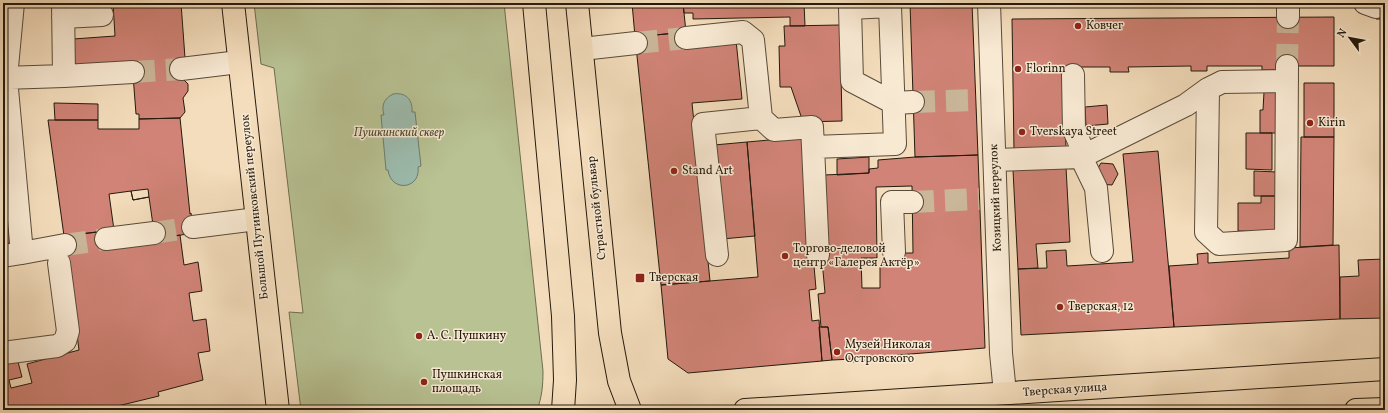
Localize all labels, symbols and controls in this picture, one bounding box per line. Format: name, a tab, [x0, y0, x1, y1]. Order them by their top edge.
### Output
place label: Ковчег	[1086, 18, 1124, 34]
north arrow	[1330, 18, 1370, 58]
marker: Ковчег	[1073, 21, 1083, 31]
text: N	[1334, 26, 1351, 41]
place label: Florinn	[1026, 61, 1066, 77]
marker: Florinn	[1013, 64, 1023, 74]
street label: Большой Путинковский переулок	[237, 113, 273, 300]
place label: Kirin	[1318, 115, 1346, 131]
marker: Kirin	[1305, 118, 1315, 128]
place label: Tverskaya Street	[1030, 124, 1117, 140]
park label: Пушкинский сквер	[354, 125, 445, 141]
marker: Tverskaya Street	[1017, 127, 1027, 137]
street label: Козицкий переулок	[986, 143, 1006, 252]
street label: Страстной бульвар	[584, 155, 610, 261]
place label: Stand Art	[682, 163, 733, 179]
marker: Stand Art	[669, 166, 679, 176]
place label: Торгово-деловой центр «Галерея Актёр»	[793, 241, 920, 271]
marker: Торгово-деловой центр «Галерея Актёр»	[780, 251, 790, 261]
place label: Тверская	[649, 270, 698, 286]
marker: Тверская	[634, 272, 646, 284]
place label: Тверская, 12	[1068, 299, 1134, 315]
marker: Тверская, 12	[1055, 302, 1065, 312]
place label: А. С. Пушкину	[427, 328, 507, 344]
marker: А. С. Пушкину	[414, 331, 424, 341]
place label: Музей Николая Островского	[845, 337, 930, 367]
marker: Музей Николая Островского	[832, 347, 842, 357]
place label: Пушкинская площадь	[432, 367, 502, 397]
marker: Пушкинская площадь	[419, 377, 429, 387]
street label: Тверская улица	[1022, 379, 1108, 401]

